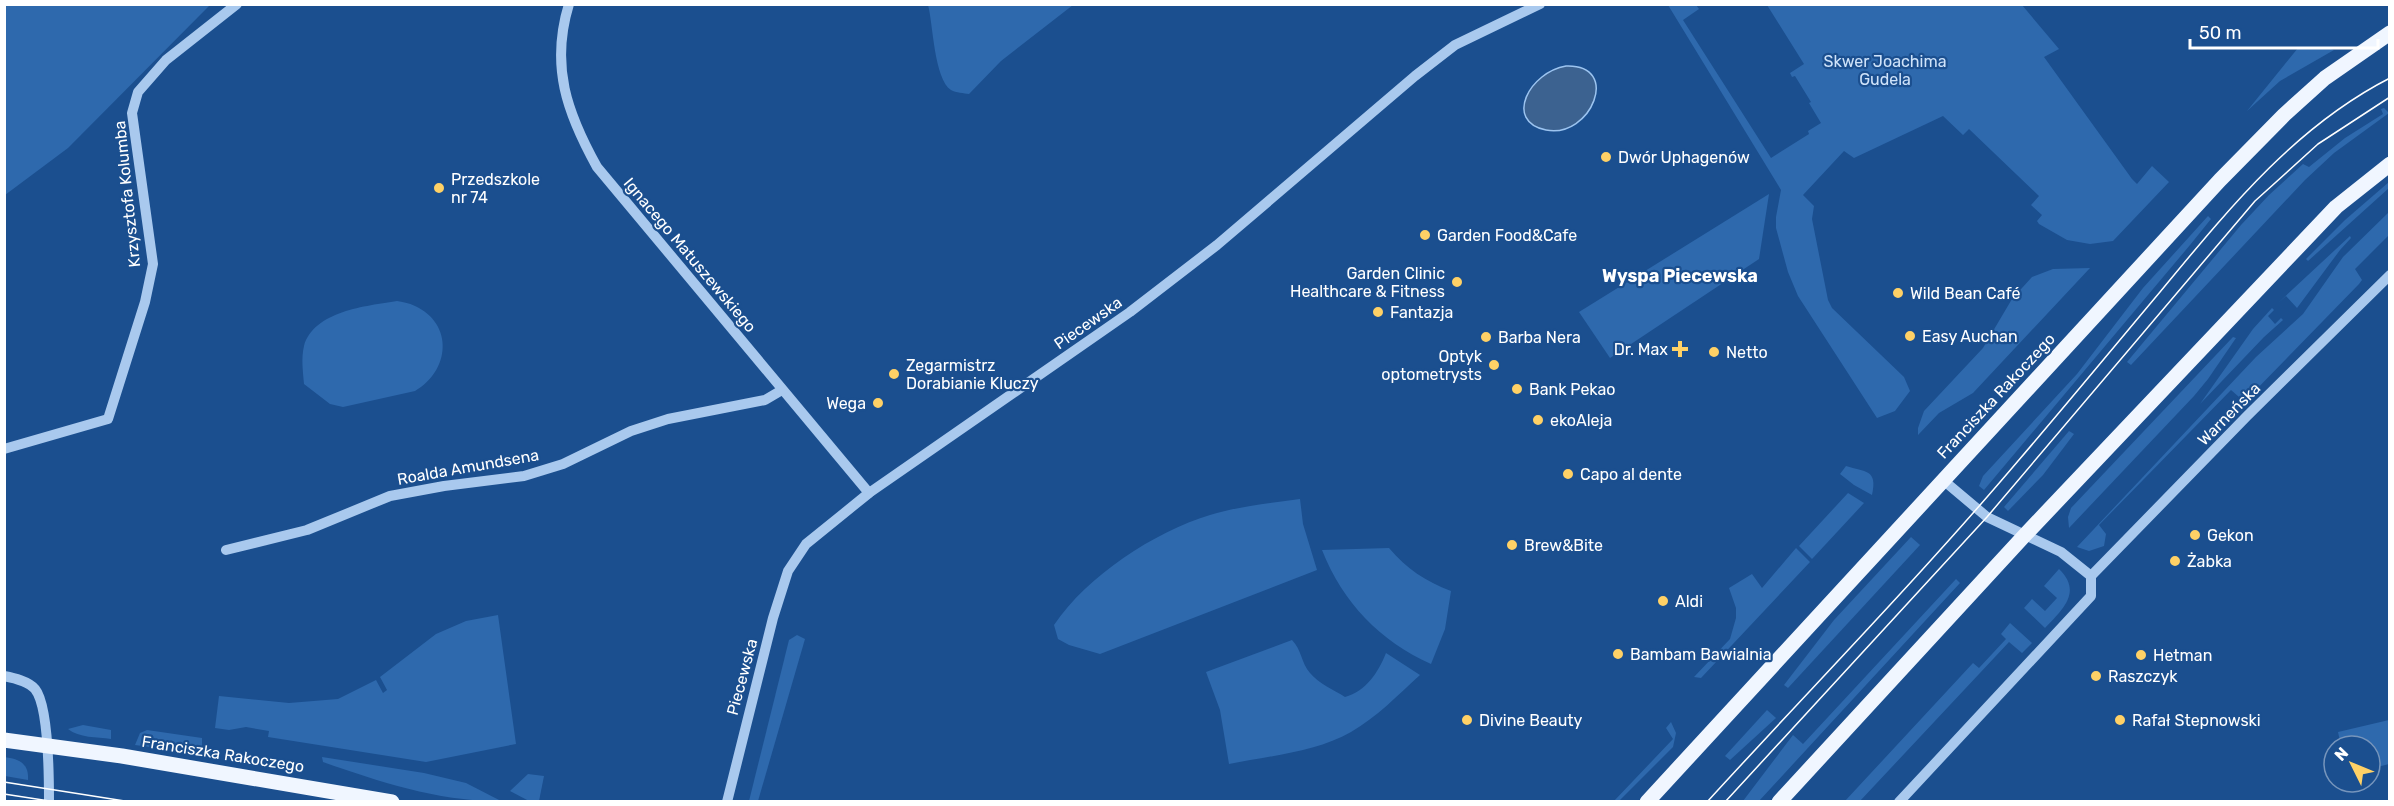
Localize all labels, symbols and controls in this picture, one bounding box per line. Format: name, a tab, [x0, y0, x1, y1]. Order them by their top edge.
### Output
scale bar	[2190, 12, 2378, 50]
text: 50 m	[2199, 22, 2242, 44]
park label: Skwer Joachima Gudela	[1823, 52, 1947, 89]
street label: Krzysztofa Kolumba	[110, 120, 144, 268]
place label: Dwór Uphagenów	[1618, 148, 1750, 167]
marker: Dwór Uphagenów	[1599, 150, 1613, 164]
place label: Przedszkole nr 74	[451, 170, 540, 207]
street label: Ignacego Matuszewskiego	[620, 174, 760, 336]
marker: Przedszkole nr 74	[432, 181, 446, 195]
place label: Garden Food&Cafe	[1437, 226, 1577, 245]
marker: Garden Food&Cafe	[1418, 228, 1432, 242]
place label: Garden Clinic Healthcare & Fitness	[1290, 264, 1445, 301]
district label: Wyspa Piecewska	[1602, 265, 1758, 287]
marker: Garden Clinic Healthcare & Fitness	[1450, 275, 1464, 289]
place label: Wild Bean Café	[1910, 284, 2021, 303]
marker: Wild Bean Café	[1891, 286, 1905, 300]
street label: Piecewska	[1050, 293, 1126, 353]
place label: Fantazja	[1390, 303, 1453, 322]
marker: Fantazja	[1371, 305, 1385, 319]
place label: Easy Auchan	[1922, 327, 2018, 346]
place label: Barba Nera	[1498, 328, 1581, 347]
marker: Easy Auchan	[1903, 329, 1917, 343]
street label: Franciszka Rakoczego	[1933, 329, 2059, 463]
marker: Barba Nera	[1479, 330, 1493, 344]
place label: Dr. Max	[1614, 340, 1668, 359]
marker: Dr. Max	[1673, 342, 1687, 356]
place label: Netto	[1726, 343, 1768, 362]
marker: Netto	[1707, 345, 1721, 359]
place label: Optyk optometrysts	[1381, 347, 1483, 384]
place label: Zegarmistrz Dorabianie Kluczy	[906, 356, 1039, 393]
marker: Optyk optometrysts	[1487, 358, 1501, 372]
marker: Zegarmistrz Dorabianie Kluczy	[887, 367, 901, 381]
street label: Warneńska	[2194, 379, 2264, 449]
place label: Bank Pekao	[1529, 380, 1615, 399]
marker: Bank Pekao	[1510, 382, 1524, 396]
place label: Wega	[826, 394, 866, 413]
marker: Wega	[871, 396, 885, 410]
place label: ekoAleja	[1550, 411, 1612, 430]
marker: ekoAleja	[1531, 413, 1545, 427]
street label: Roalda Amundsena	[396, 445, 540, 489]
place label: Capo al dente	[1580, 465, 1682, 484]
marker: Capo al dente	[1561, 467, 1575, 481]
place label: Gekon	[2207, 526, 2254, 545]
marker: Gekon	[2188, 528, 2202, 542]
place label: Brew&Bite	[1524, 536, 1603, 555]
marker: Brew&Bite	[1505, 538, 1519, 552]
place label: Żabka	[2187, 552, 2232, 571]
marker: Żabka	[2168, 554, 2182, 568]
place label: Aldi	[1675, 592, 1703, 611]
marker: Aldi	[1656, 594, 1670, 608]
street label: Piecewska	[723, 637, 761, 717]
place label: Bambam Bawialnia	[1630, 645, 1772, 664]
place label: Hetman	[2153, 646, 2212, 665]
marker: Bambam Bawialnia	[1611, 647, 1625, 661]
marker: Hetman	[2134, 648, 2148, 662]
place label: Raszczyk	[2108, 667, 2178, 686]
marker: Raszczyk	[2089, 669, 2103, 683]
place label: Divine Beauty	[1479, 711, 1583, 730]
place label: Rafał Stepnowski	[2132, 711, 2261, 730]
marker: Divine Beauty	[1460, 713, 1474, 727]
marker: Rafał Stepnowski	[2113, 713, 2127, 727]
street label: Franciszka Rakoczego	[140, 732, 306, 776]
north arrow	[2322, 734, 2382, 794]
text: N	[2331, 743, 2352, 765]

